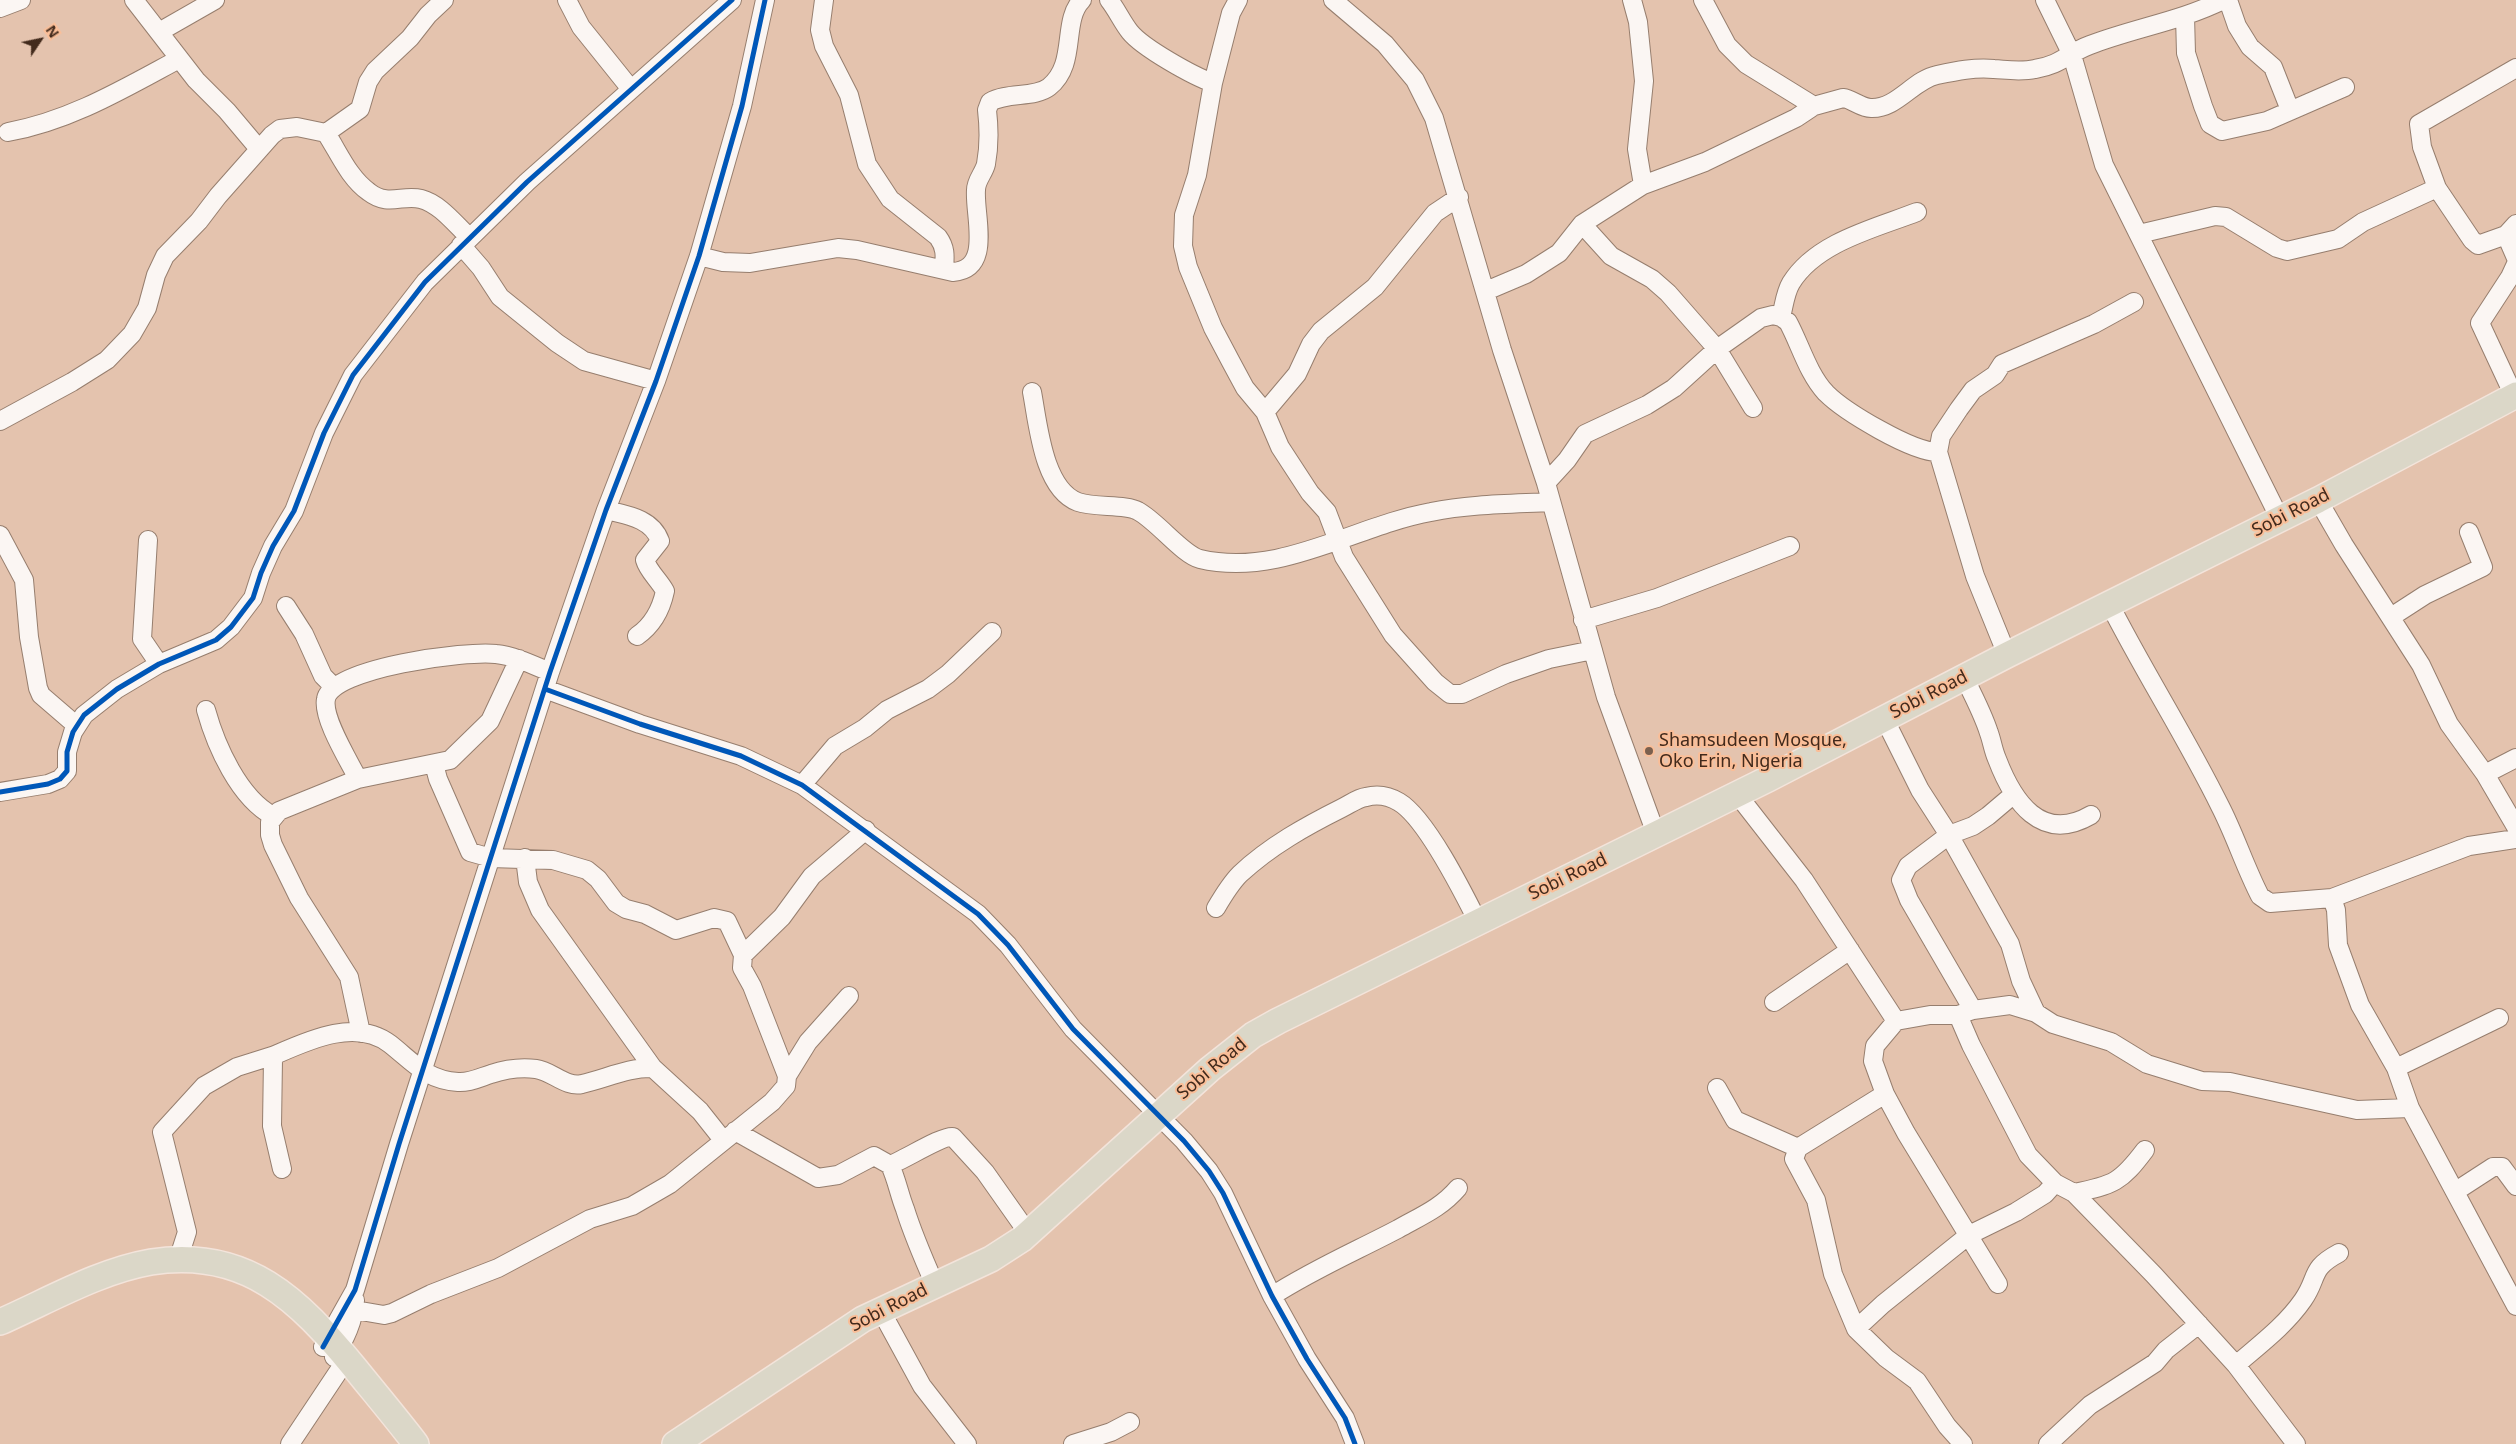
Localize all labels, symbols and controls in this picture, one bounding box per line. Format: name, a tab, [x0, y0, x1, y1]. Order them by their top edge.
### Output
north arrow	[15, 15, 65, 65]
text: N	[42, 21, 64, 41]
street label: Sobi Road	[2248, 484, 2334, 542]
street label: Sobi Road	[1886, 666, 1972, 724]
place label: Shamsudeen Mosque, Oko Erin, Nigeria	[1659, 730, 1847, 772]
marker: Shamsudeen Mosque, Oko Erin, Nigeria	[1643, 745, 1655, 757]
street label: Sobi Road	[1525, 849, 1611, 905]
street label: Sobi Road	[1173, 1034, 1251, 1104]
street label: Sobi Road	[846, 1279, 932, 1337]

